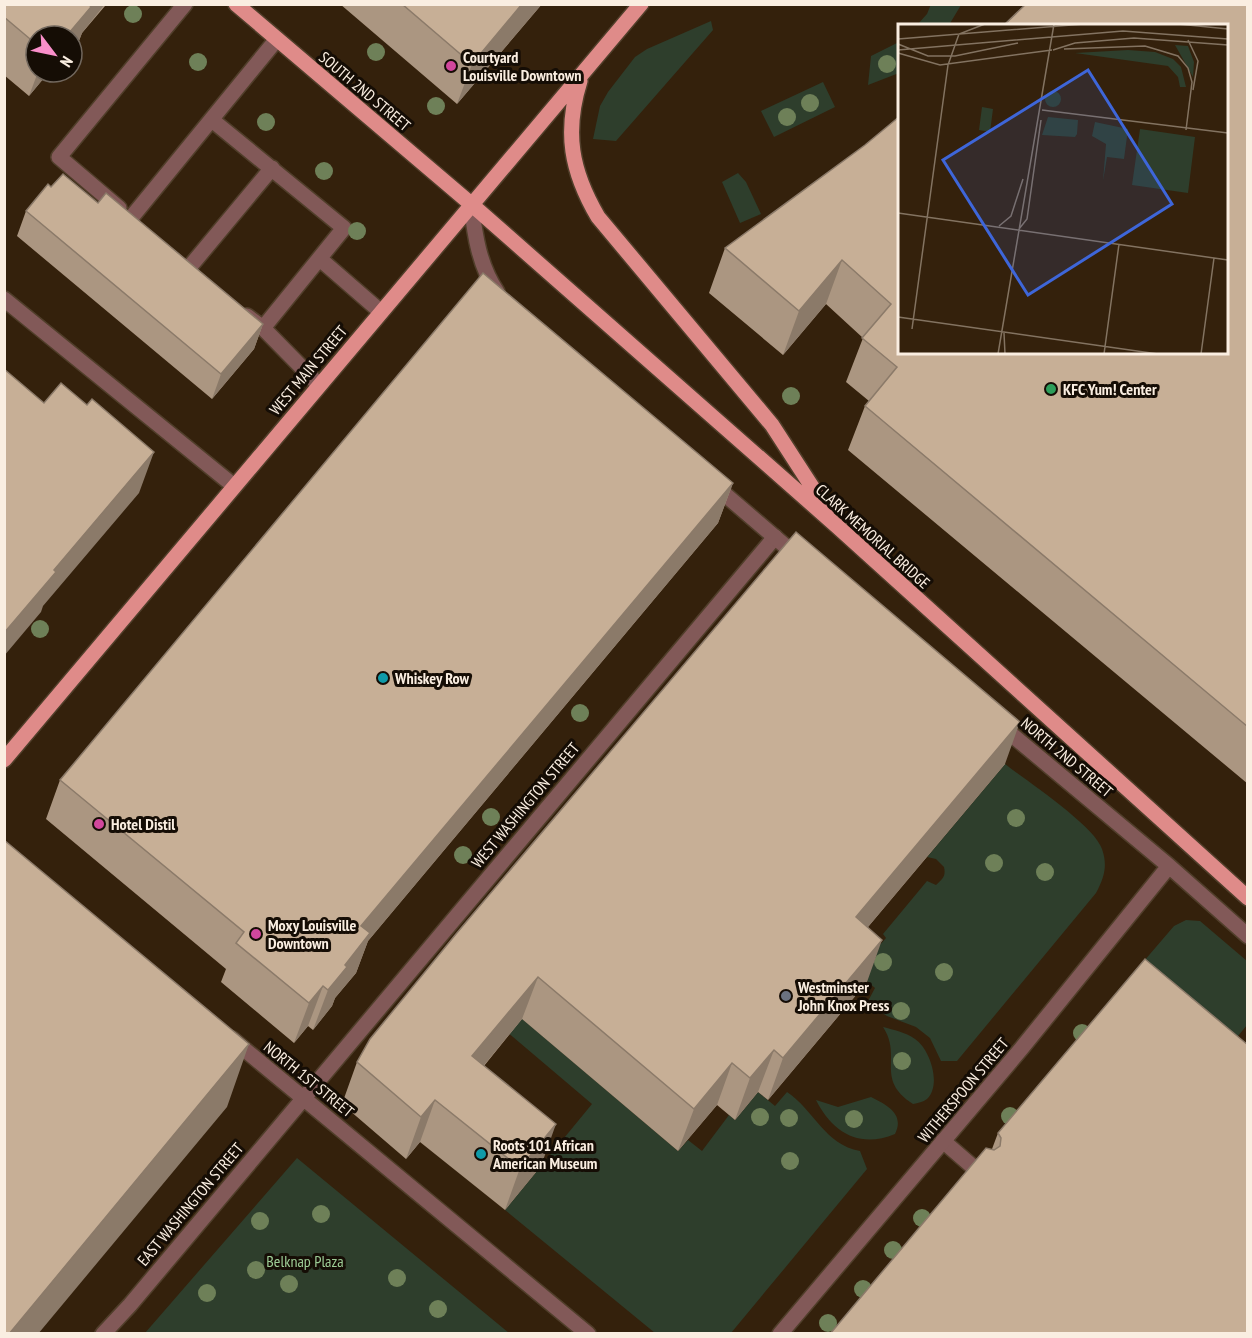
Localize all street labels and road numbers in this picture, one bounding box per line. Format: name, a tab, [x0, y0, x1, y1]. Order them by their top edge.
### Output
street label: SOUTH 2ND STREET	[315, 47, 415, 135]
street label: WEST MAIN STREET	[265, 321, 351, 419]
street label: CLARK MEMORIAL BRIDGE	[812, 479, 934, 593]
street label: NORTH 2ND STREET	[1017, 713, 1117, 801]
street label: WEST WASHINGTON STREET	[467, 738, 583, 872]
street label: WITHERSPOON STREET	[913, 1033, 1013, 1147]
street label: NORTH 1ST STREET	[260, 1037, 358, 1121]
street label: EAST WASHINGTON STREET	[133, 1138, 247, 1270]

